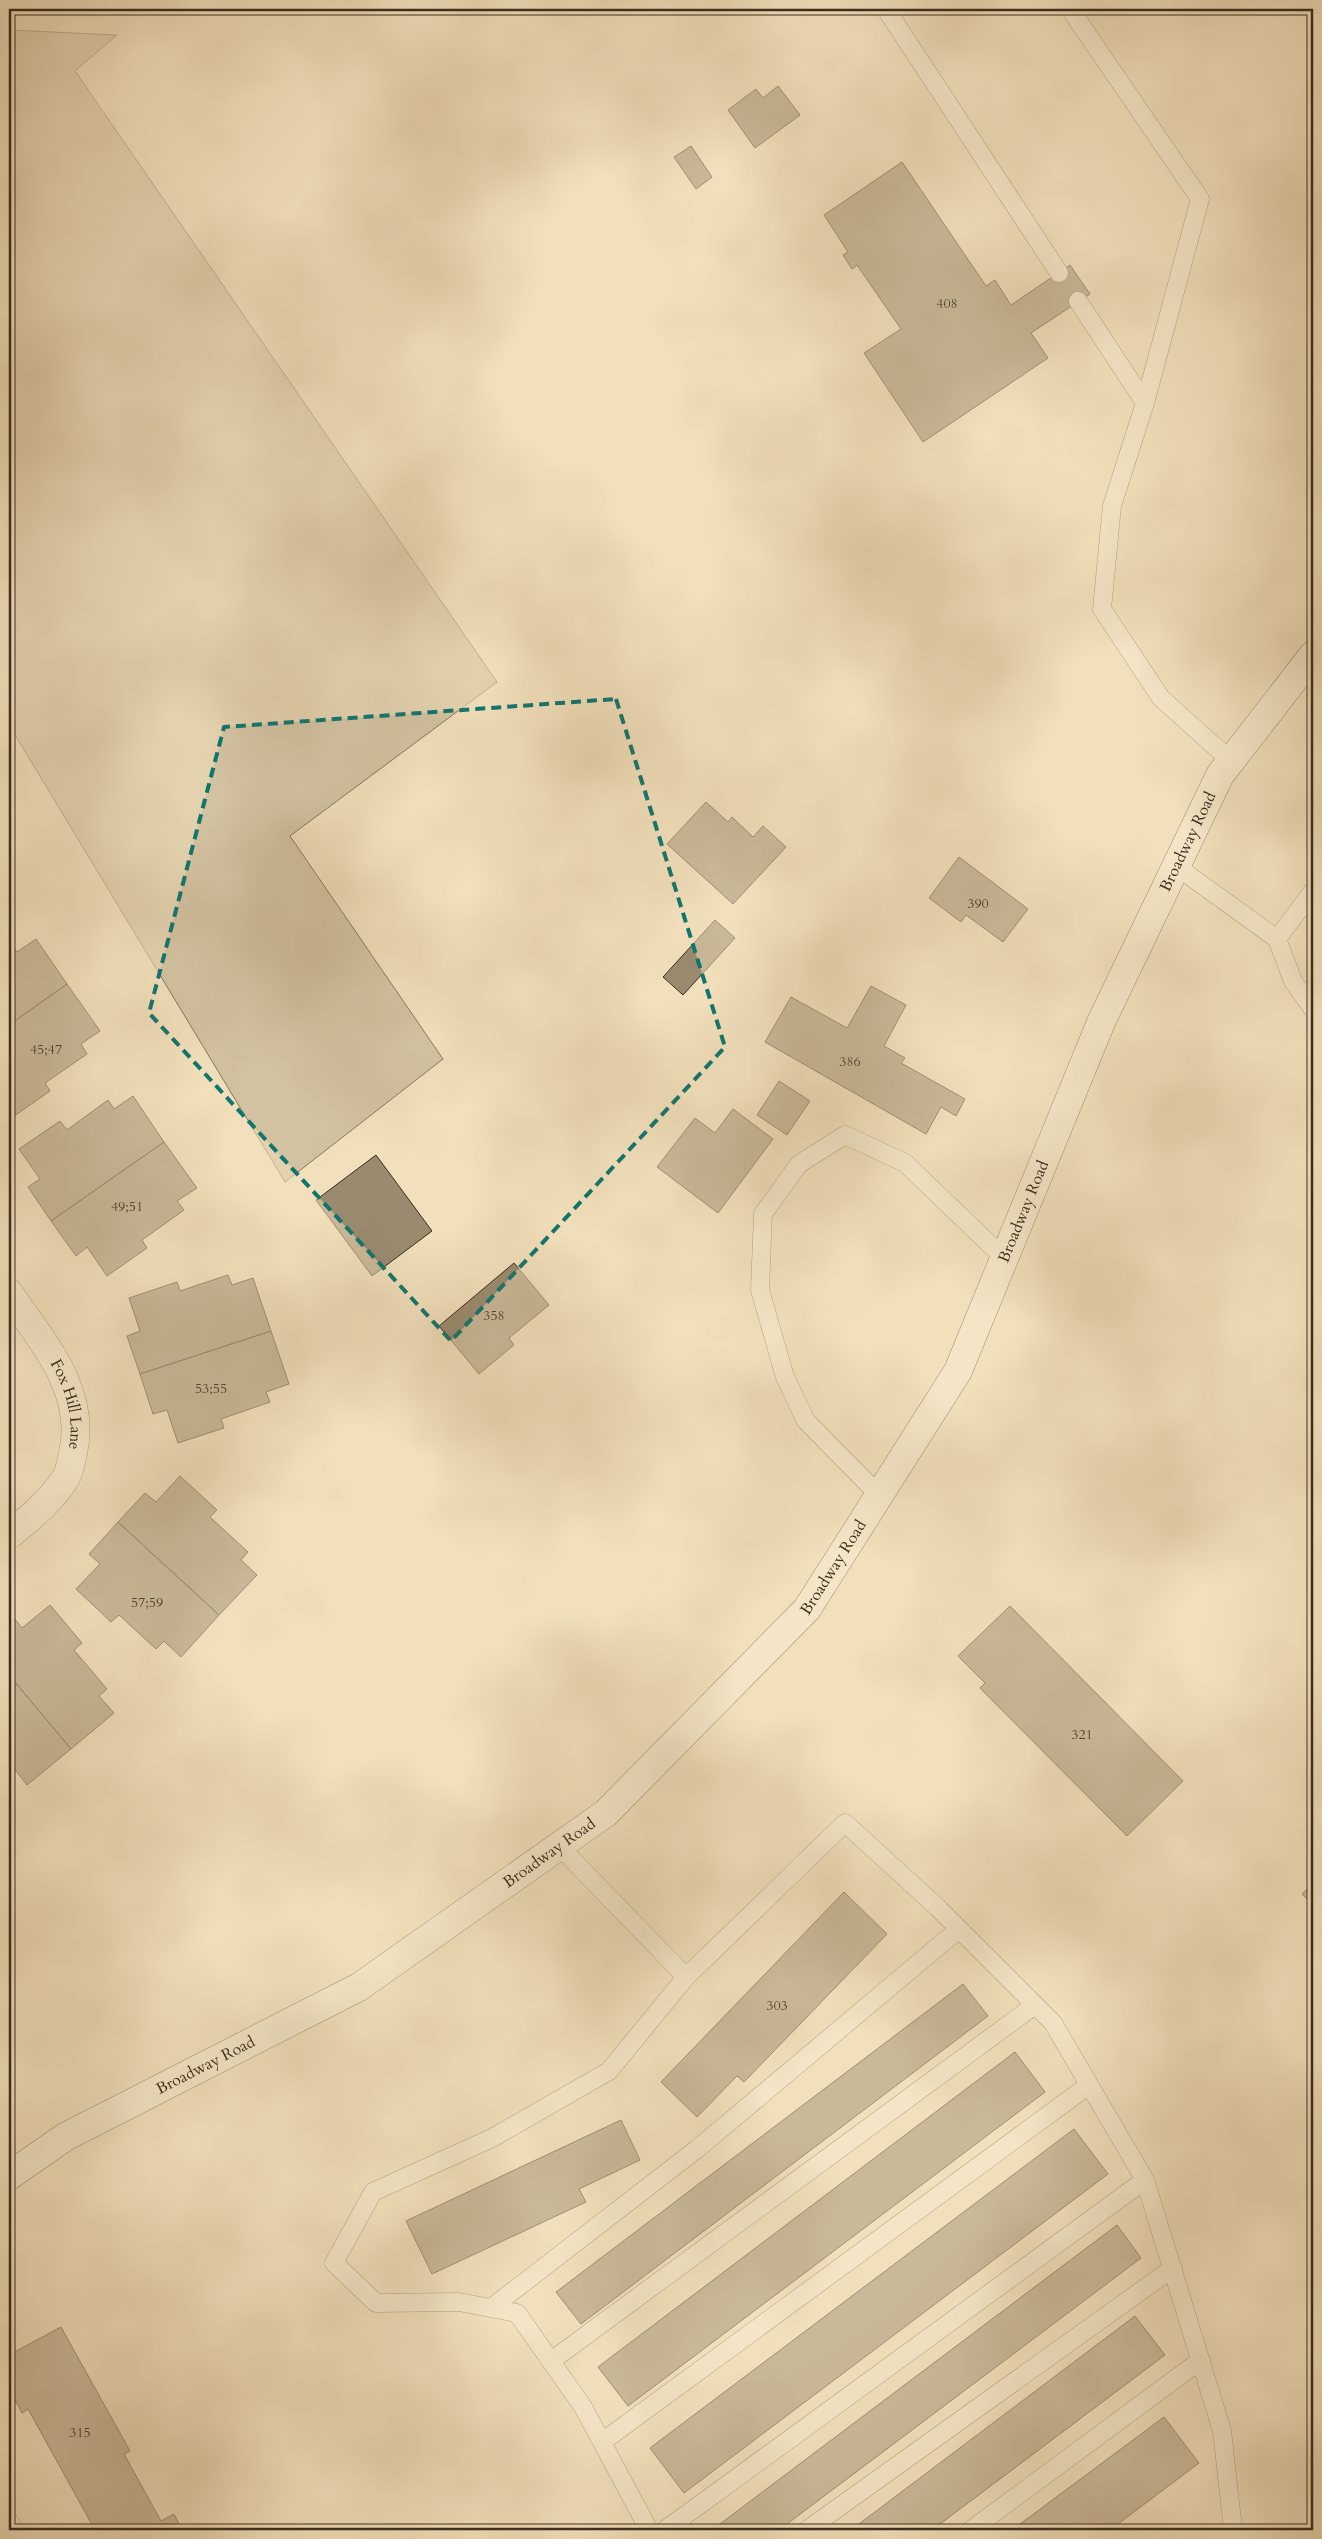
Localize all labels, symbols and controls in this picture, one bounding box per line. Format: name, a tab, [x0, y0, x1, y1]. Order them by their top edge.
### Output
house number: 408	[936, 294, 958, 313]
street label: Broadway Road	[1154, 788, 1222, 895]
house number: 390	[967, 894, 989, 913]
house number: 45;47	[30, 1040, 62, 1059]
house number: 386	[839, 1052, 861, 1071]
street label: Broadway Road	[993, 1157, 1054, 1266]
house number: 49;51	[111, 1197, 143, 1216]
house number: 358	[483, 1306, 505, 1325]
street label: Fox Hill Lane	[45, 1355, 87, 1451]
house number: 53;55	[195, 1379, 227, 1398]
street label: Broadway Road	[795, 1515, 872, 1619]
house number: 57;59	[131, 1593, 163, 1612]
house number: 321	[1071, 1725, 1093, 1744]
street label: Broadway Road	[499, 1812, 600, 1893]
house number: 303	[766, 1996, 788, 2015]
street label: Broadway Road	[152, 2031, 259, 2100]
house number: 315	[69, 2423, 91, 2442]

